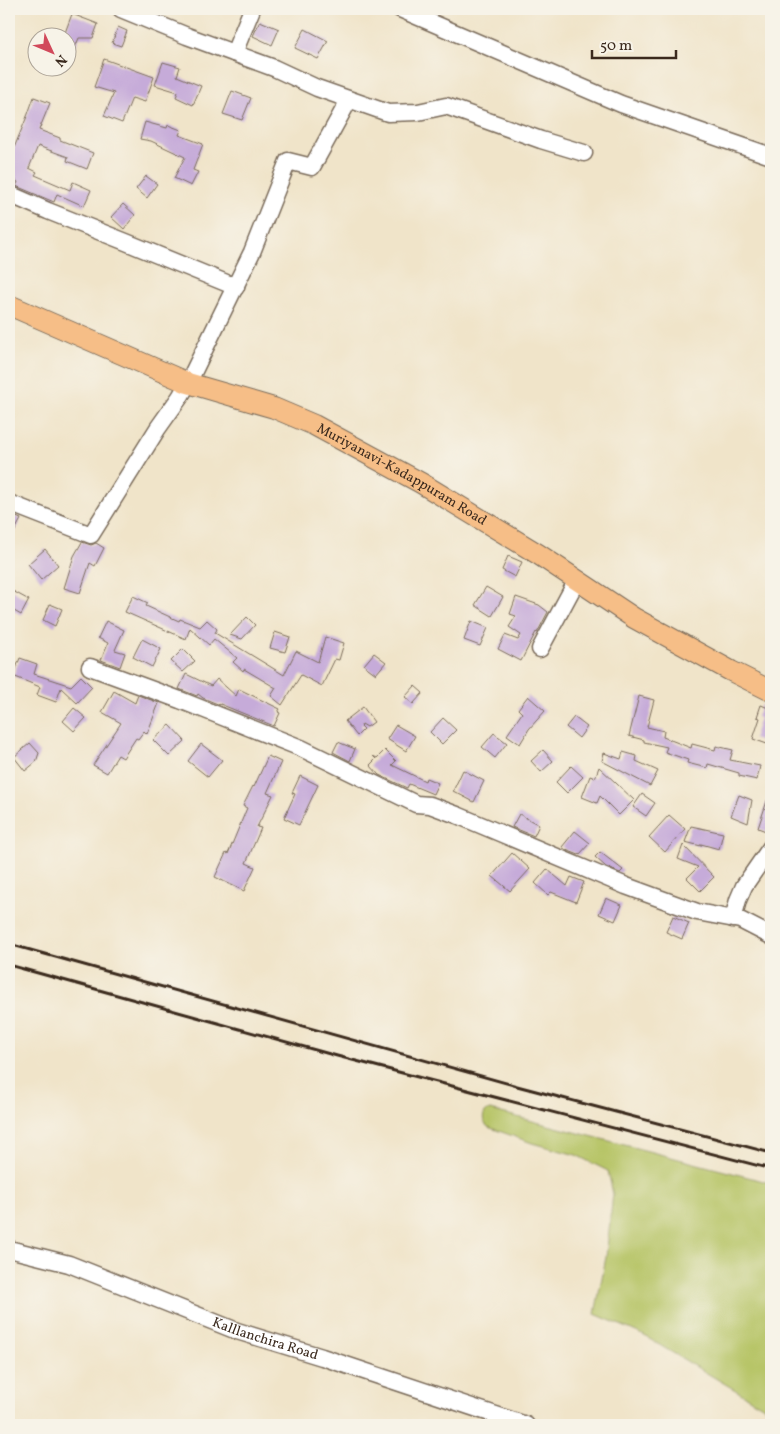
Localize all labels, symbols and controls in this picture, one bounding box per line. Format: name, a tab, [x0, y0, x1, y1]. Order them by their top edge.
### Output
north arrow	[28, 28, 78, 78]
scale bar	[592, 28, 676, 60]
text: 50 m	[600, 36, 632, 57]
text: N	[50, 50, 71, 70]
street label: Muriyanavi-Kadappuram Road	[313, 419, 490, 530]
street label: Kalllanchira Road	[210, 1313, 321, 1365]

